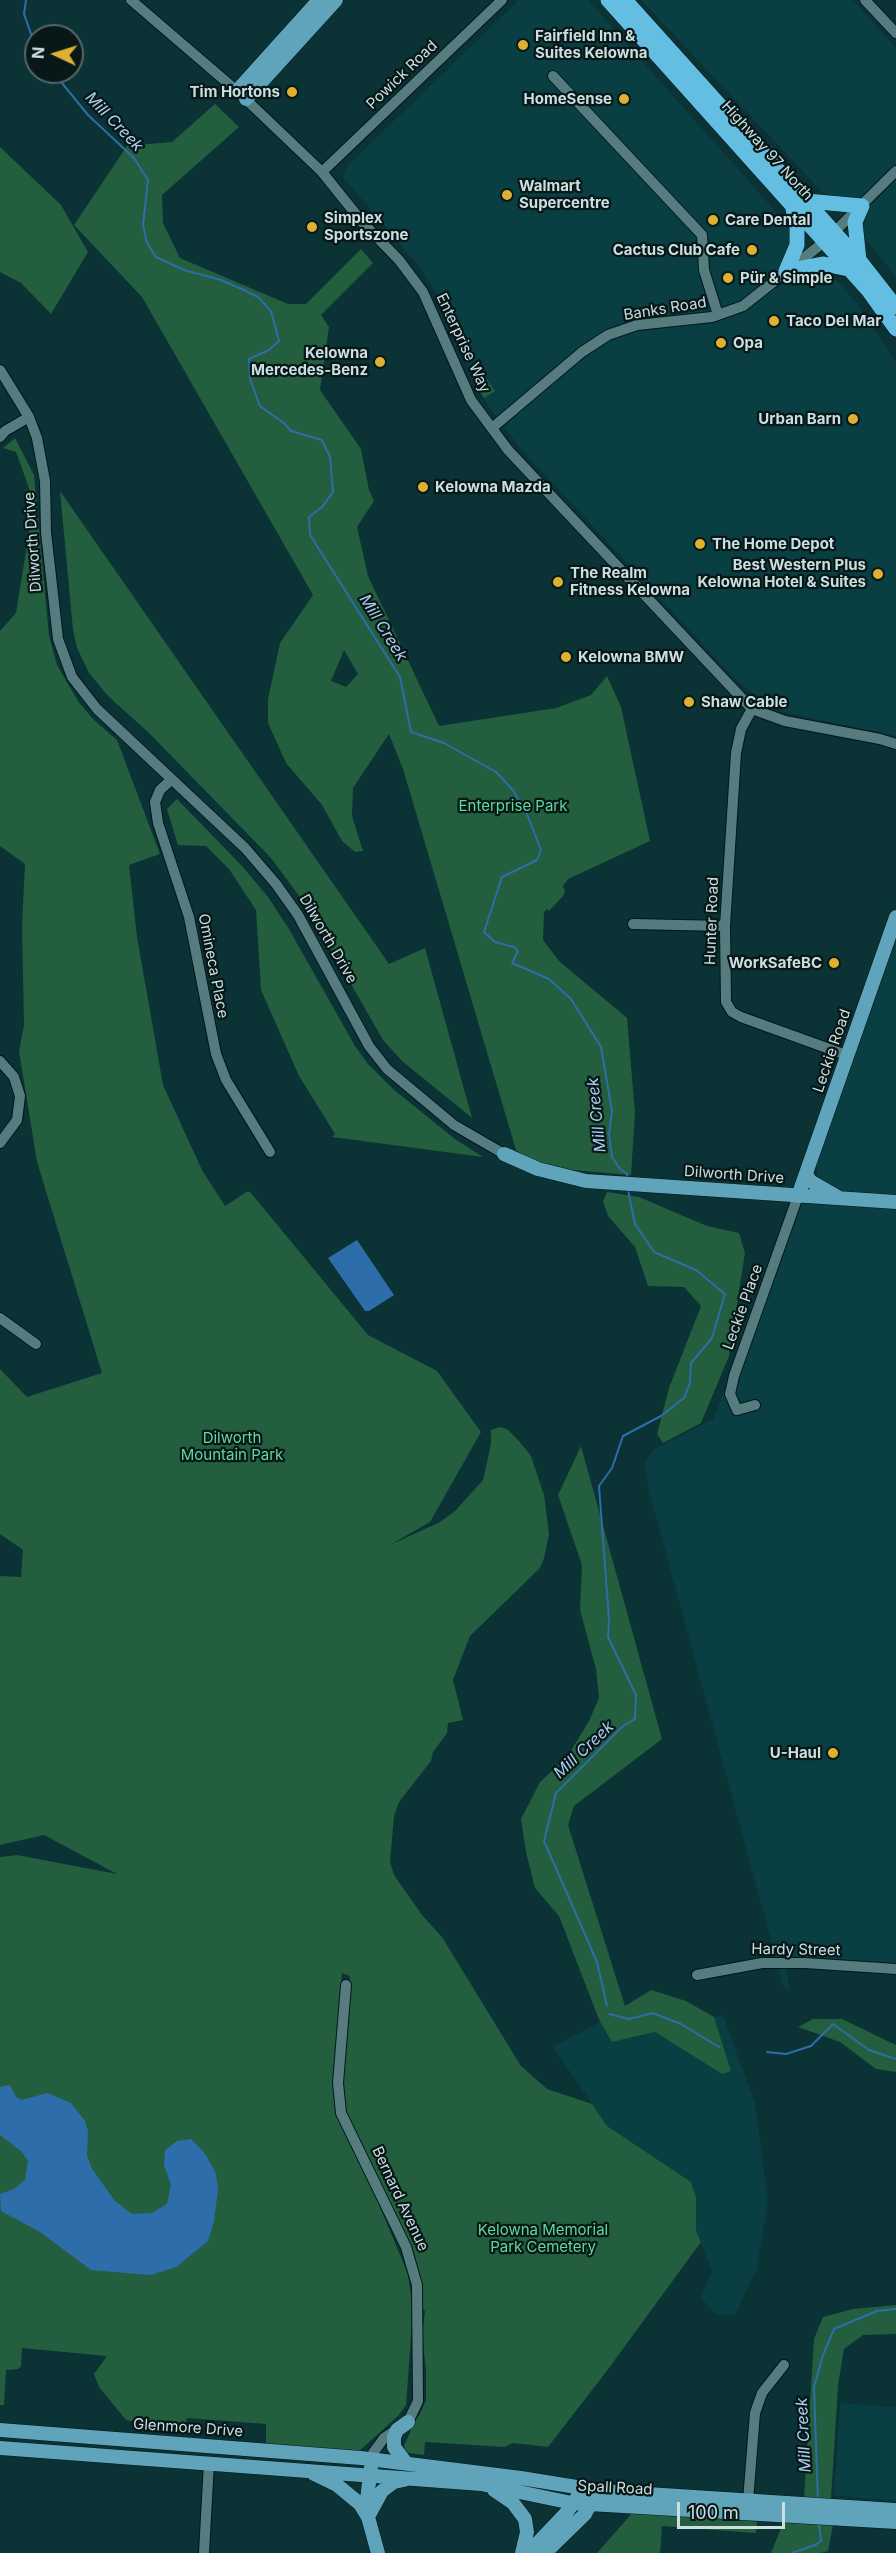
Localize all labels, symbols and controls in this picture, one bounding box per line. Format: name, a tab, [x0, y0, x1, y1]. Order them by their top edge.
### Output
north arrow	[24, 24, 84, 84]
place label: Fairfield Inn & Suites Kelowna	[535, 27, 647, 62]
street label: Powick Road	[363, 37, 441, 113]
marker: Fairfield Inn & Suites Kelowna	[516, 38, 530, 52]
text: N	[28, 46, 48, 60]
place label: Tim Hortons	[190, 83, 280, 101]
marker: Tim Hortons	[285, 85, 299, 99]
water label: Mill Creek	[81, 88, 147, 156]
place label: HomeSense	[524, 90, 612, 108]
marker: HomeSense	[617, 92, 631, 106]
street label: Highway 97 North	[718, 98, 816, 204]
place label: Walmart Supercentre	[519, 177, 610, 212]
marker: Walmart Supercentre	[500, 188, 514, 202]
place label: Simplex Sportszone	[324, 209, 408, 244]
place label: Care Dental	[725, 211, 810, 229]
marker: Care Dental	[706, 213, 720, 227]
marker: Simplex Sportszone	[305, 220, 319, 234]
place label: Cactus Club Cafe	[613, 241, 740, 259]
marker: Cactus Club Cafe	[745, 243, 759, 257]
place label: Pür & Simple	[740, 269, 832, 287]
marker: Pür & Simple	[721, 271, 735, 285]
street label: Enterprise Way	[432, 290, 494, 396]
street label: Banks Road	[622, 294, 708, 324]
place label: Taco Del Mar	[786, 312, 881, 330]
marker: Taco Del Mar	[767, 314, 781, 328]
place label: Opa	[733, 334, 763, 352]
marker: Opa	[714, 336, 728, 350]
place label: Kelowna Mercedes-Benz	[251, 344, 368, 379]
marker: Kelowna Mercedes-Benz	[373, 355, 387, 369]
place label: Urban Barn	[758, 410, 841, 428]
marker: Urban Barn	[846, 412, 860, 426]
place label: Kelowna Mazda	[435, 478, 551, 496]
marker: Kelowna Mazda	[416, 480, 430, 494]
street label: Dilworth Drive	[21, 491, 45, 593]
place label: The Home Depot	[712, 535, 834, 553]
marker: The Home Depot	[693, 537, 707, 551]
place label: Best Western Plus Kelowna Hotel & Suites	[698, 556, 866, 591]
place label: The Realm Fitness Kelowna	[570, 564, 690, 599]
marker: Best Western Plus Kelowna Hotel & Suites	[871, 567, 885, 581]
marker: The Realm Fitness Kelowna	[551, 575, 565, 589]
water label: Mill Creek	[355, 591, 411, 665]
place label: Kelowna BMW	[578, 648, 684, 666]
marker: Kelowna BMW	[559, 650, 573, 664]
place label: Shaw Cable	[701, 693, 787, 711]
marker: Shaw Cable	[682, 695, 696, 709]
park label: Enterprise Park	[459, 797, 567, 815]
street label: Hunter Road	[701, 876, 723, 966]
street label: Dilworth Drive	[295, 891, 361, 987]
street label: Omineca Place	[194, 912, 232, 1020]
place label: WorkSafeBC	[729, 954, 822, 972]
marker: WorkSafeBC	[827, 956, 841, 970]
street label: Leckie Road	[809, 1007, 855, 1095]
water label: Mill Creek	[584, 1077, 610, 1153]
street label: Dilworth Drive	[683, 1163, 785, 1187]
street label: Leckie Place	[719, 1262, 767, 1352]
park label: Dilworth Mountain Park	[181, 1429, 283, 1464]
water label: Mill Creek	[550, 1717, 618, 1783]
place label: U-Haul	[770, 1744, 821, 1762]
marker: U-Haul	[826, 1746, 840, 1760]
street label: Hardy Street	[751, 1940, 841, 1960]
street label: Bernard Avenue	[368, 2144, 432, 2254]
park label: Kelowna Memorial Park Cemetery	[478, 2221, 608, 2256]
water label: Mill Creek	[792, 2397, 816, 2473]
street label: Glenmore Drive	[132, 2415, 244, 2441]
street label: Spall Road	[577, 2477, 653, 2499]
scale bar	[680, 2490, 788, 2528]
text: 100 m	[688, 2502, 739, 2523]

